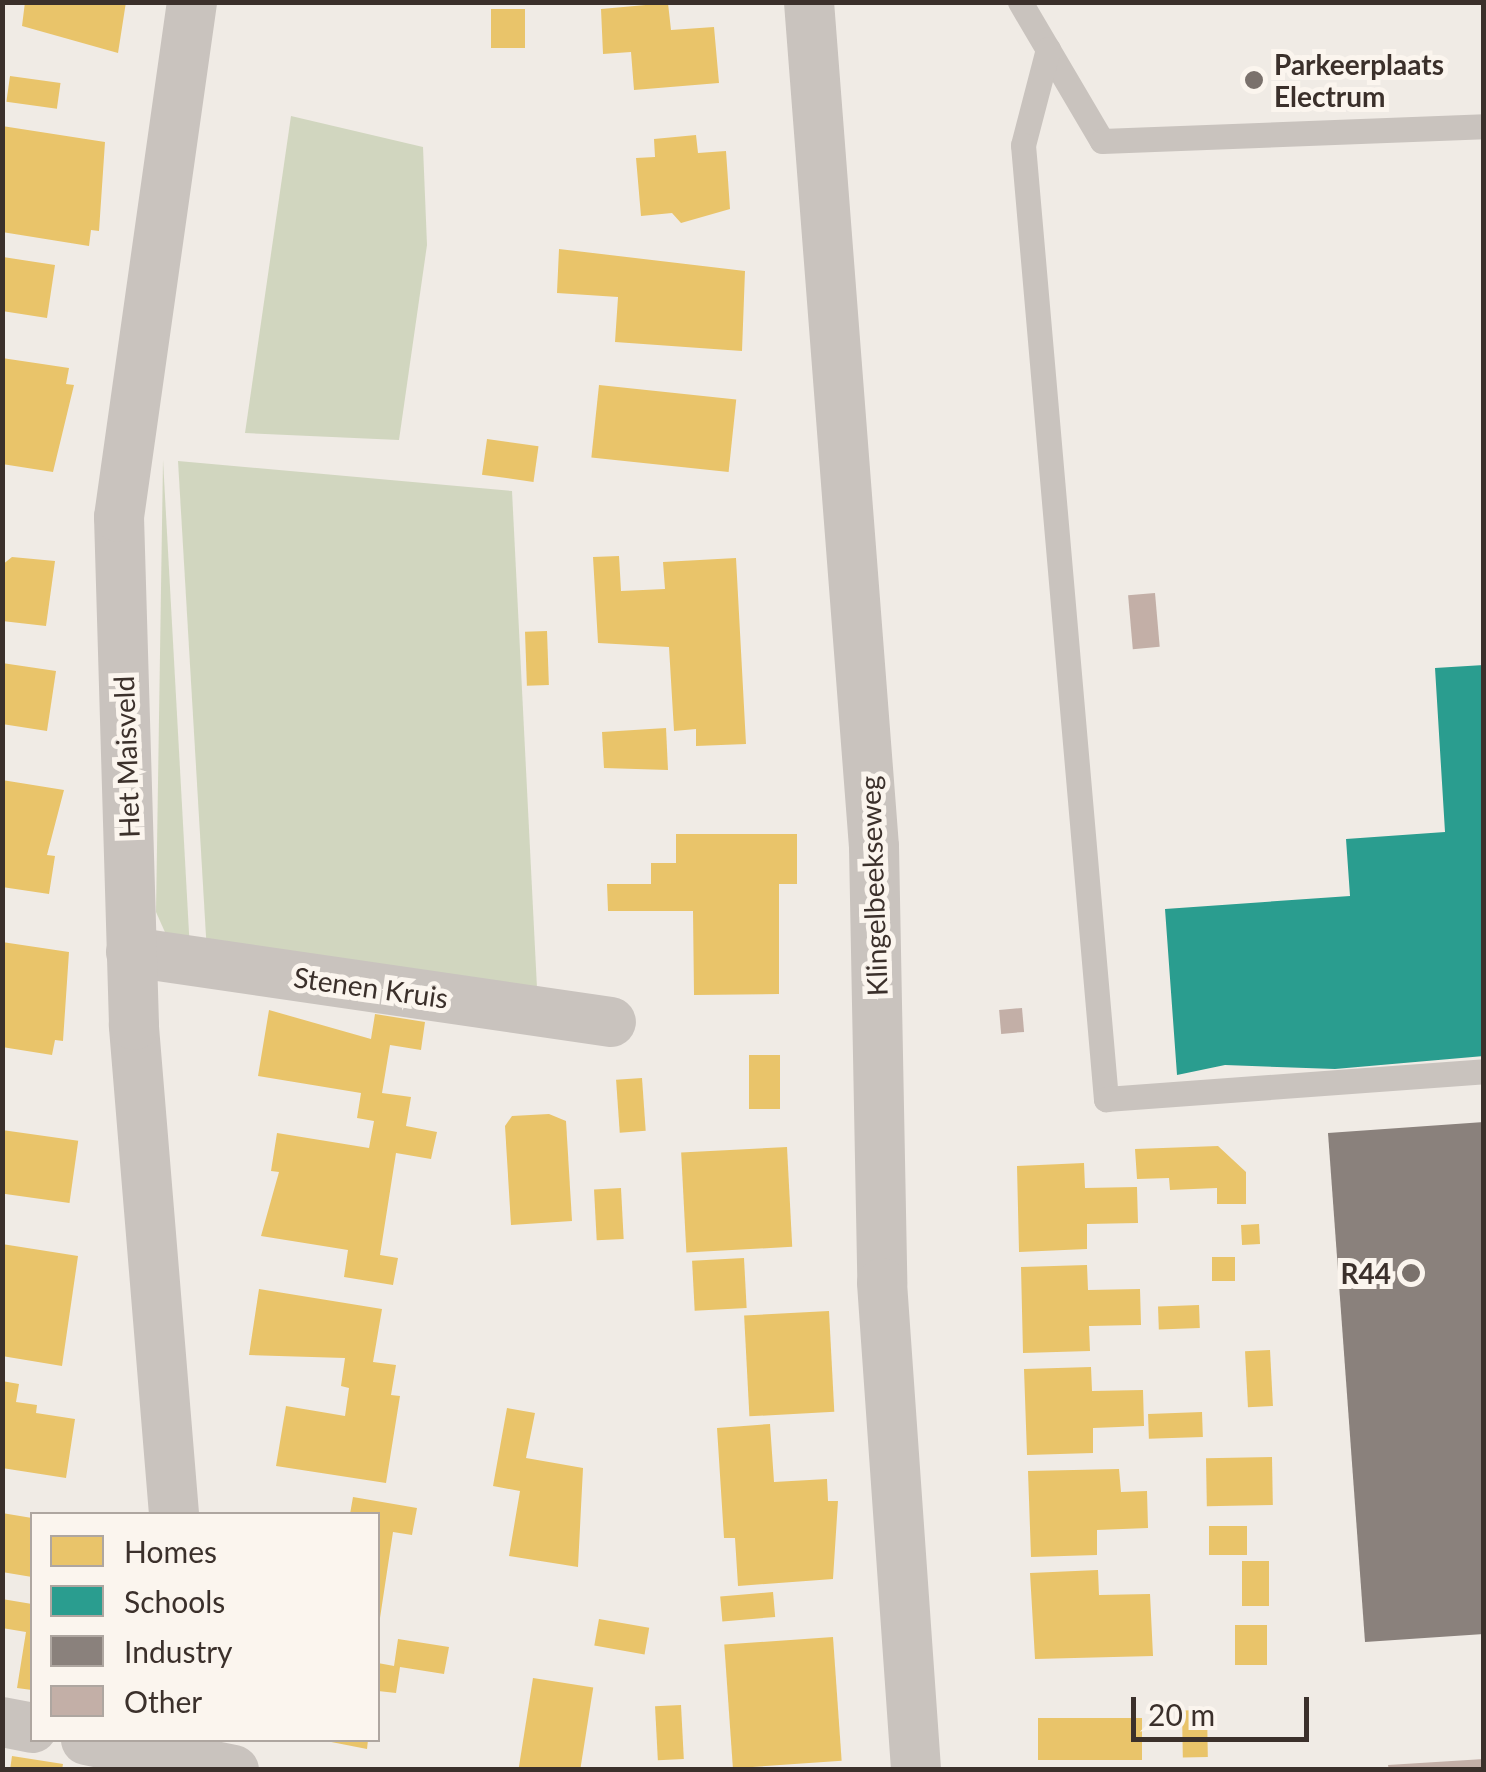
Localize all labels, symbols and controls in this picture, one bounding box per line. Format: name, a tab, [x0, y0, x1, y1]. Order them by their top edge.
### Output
place label: Parkeerplaats Electrum	[1274, 47, 1444, 113]
marker: Parkeerplaats Electrum	[1243, 69, 1265, 91]
street label: Het Maisveld	[106, 675, 146, 839]
street label: Klingelbeekseweg	[852, 775, 894, 997]
street label: Stenen Kruis	[292, 960, 450, 1014]
place label: R44	[1341, 1256, 1391, 1290]
marker: R44	[1400, 1262, 1422, 1284]
legend	[30, 1512, 380, 1742]
text: Homes	[124, 1533, 217, 1569]
text: Schools	[124, 1583, 225, 1619]
text: Industry	[124, 1633, 233, 1669]
scale bar	[1136, 1677, 1314, 1739]
text: Other	[124, 1683, 202, 1719]
text: 20 m	[1148, 1696, 1215, 1732]

